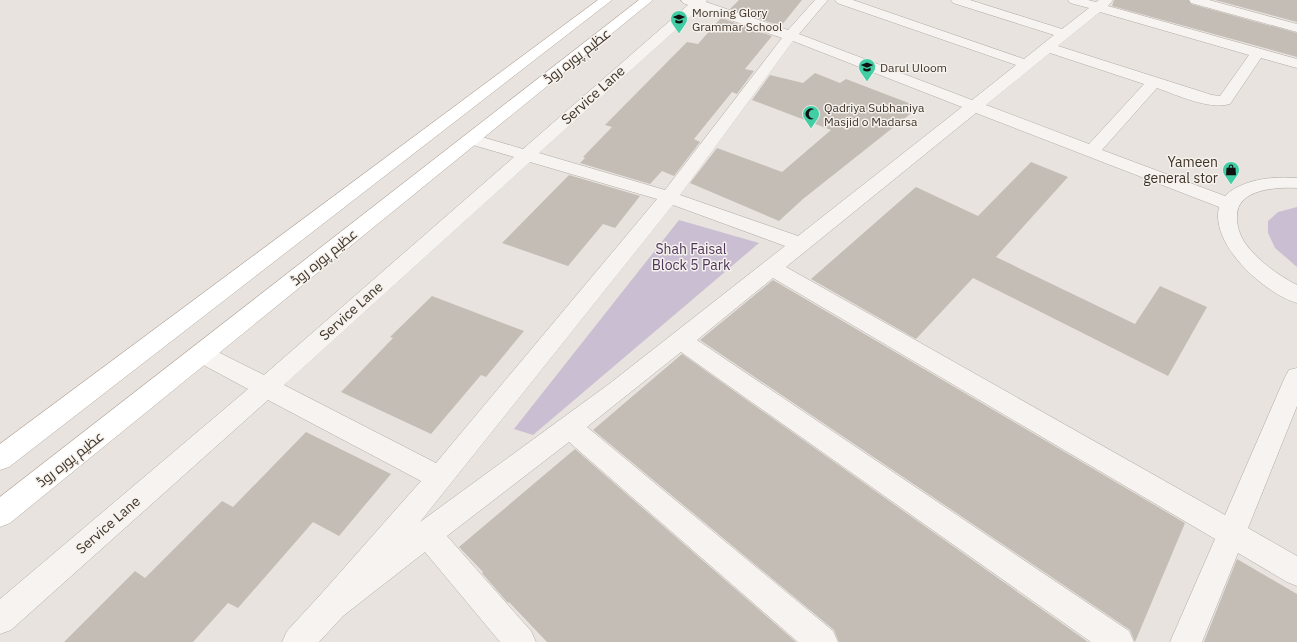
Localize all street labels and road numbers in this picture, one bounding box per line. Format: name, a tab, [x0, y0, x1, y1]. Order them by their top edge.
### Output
street label: عظیم پورہ روڈ	[540, 24, 615, 89]
street label: Service Lane	[557, 61, 629, 128]
street label: عظیم پورہ روڈ	[287, 225, 362, 290]
street label: Service Lane	[315, 277, 387, 344]
street label: عظیم پورہ روڈ	[33, 427, 108, 492]
street label: Service Lane	[72, 492, 144, 558]

